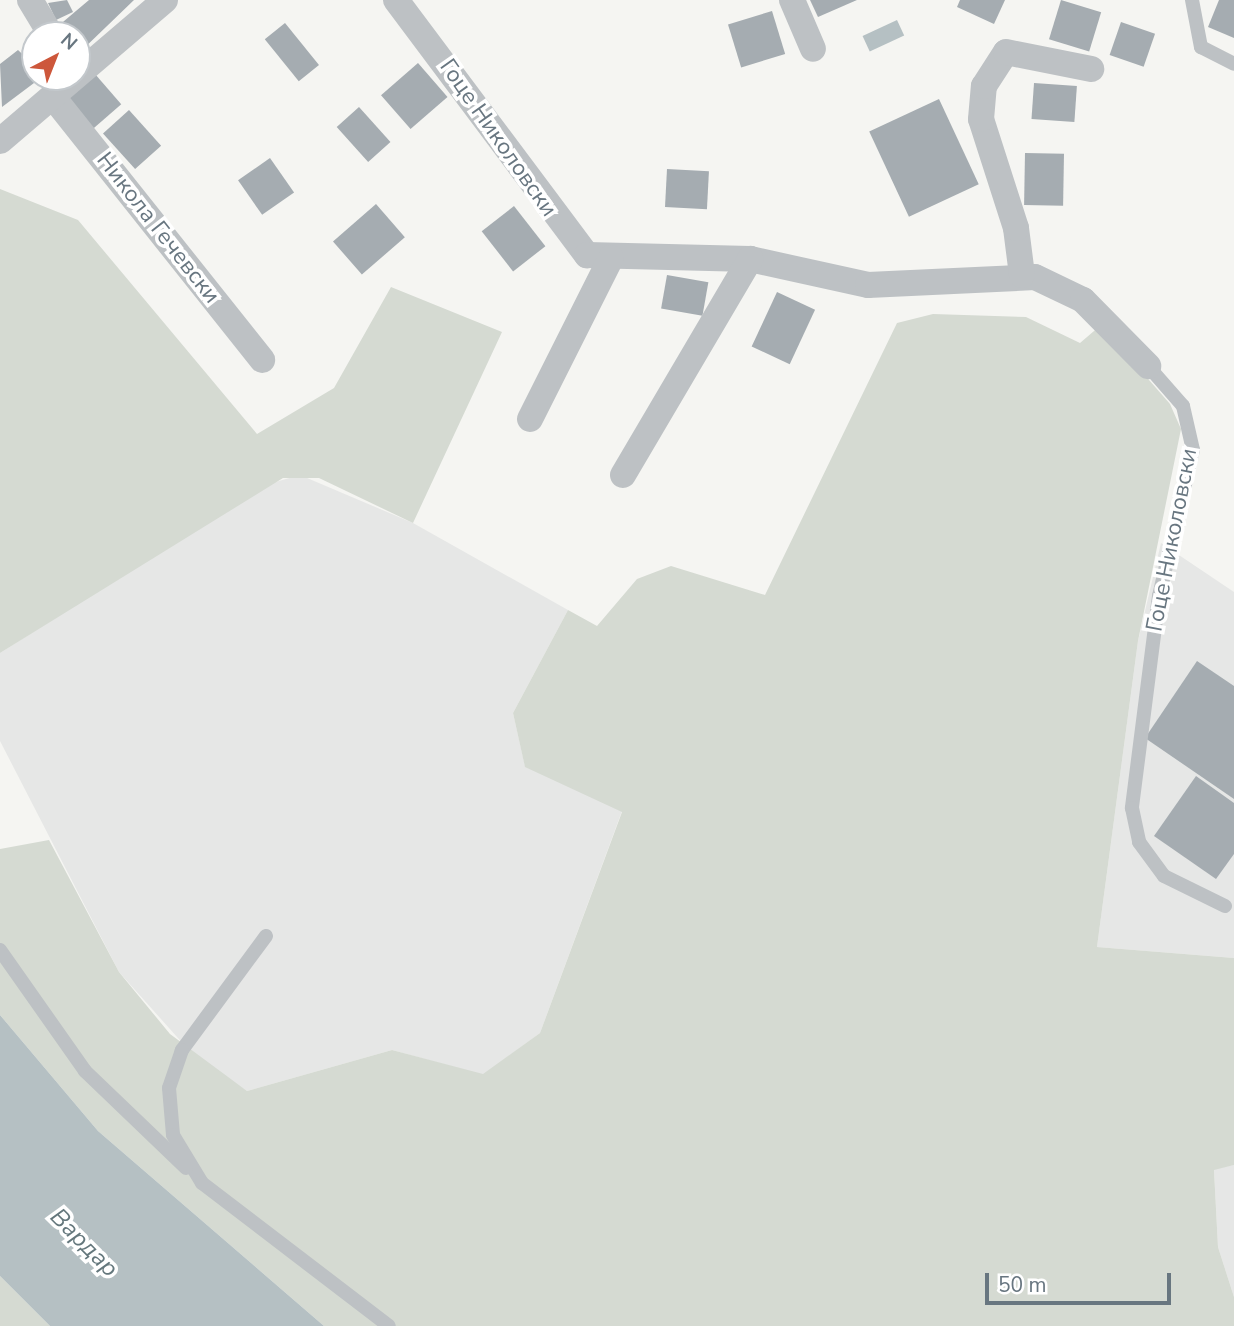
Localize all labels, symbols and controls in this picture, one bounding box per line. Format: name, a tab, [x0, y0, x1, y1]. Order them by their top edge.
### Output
north arrow	[21, 21, 91, 91]
text: N	[55, 27, 83, 56]
street label: Гоце Николовски	[433, 54, 563, 222]
street label: Никола Гечевски	[91, 147, 225, 309]
street label: Гоце Николовски	[1141, 446, 1203, 634]
water label: Вардар	[44, 1203, 124, 1283]
scale bar	[989, 1260, 1174, 1304]
text: 50 m	[998, 1271, 1047, 1299]

